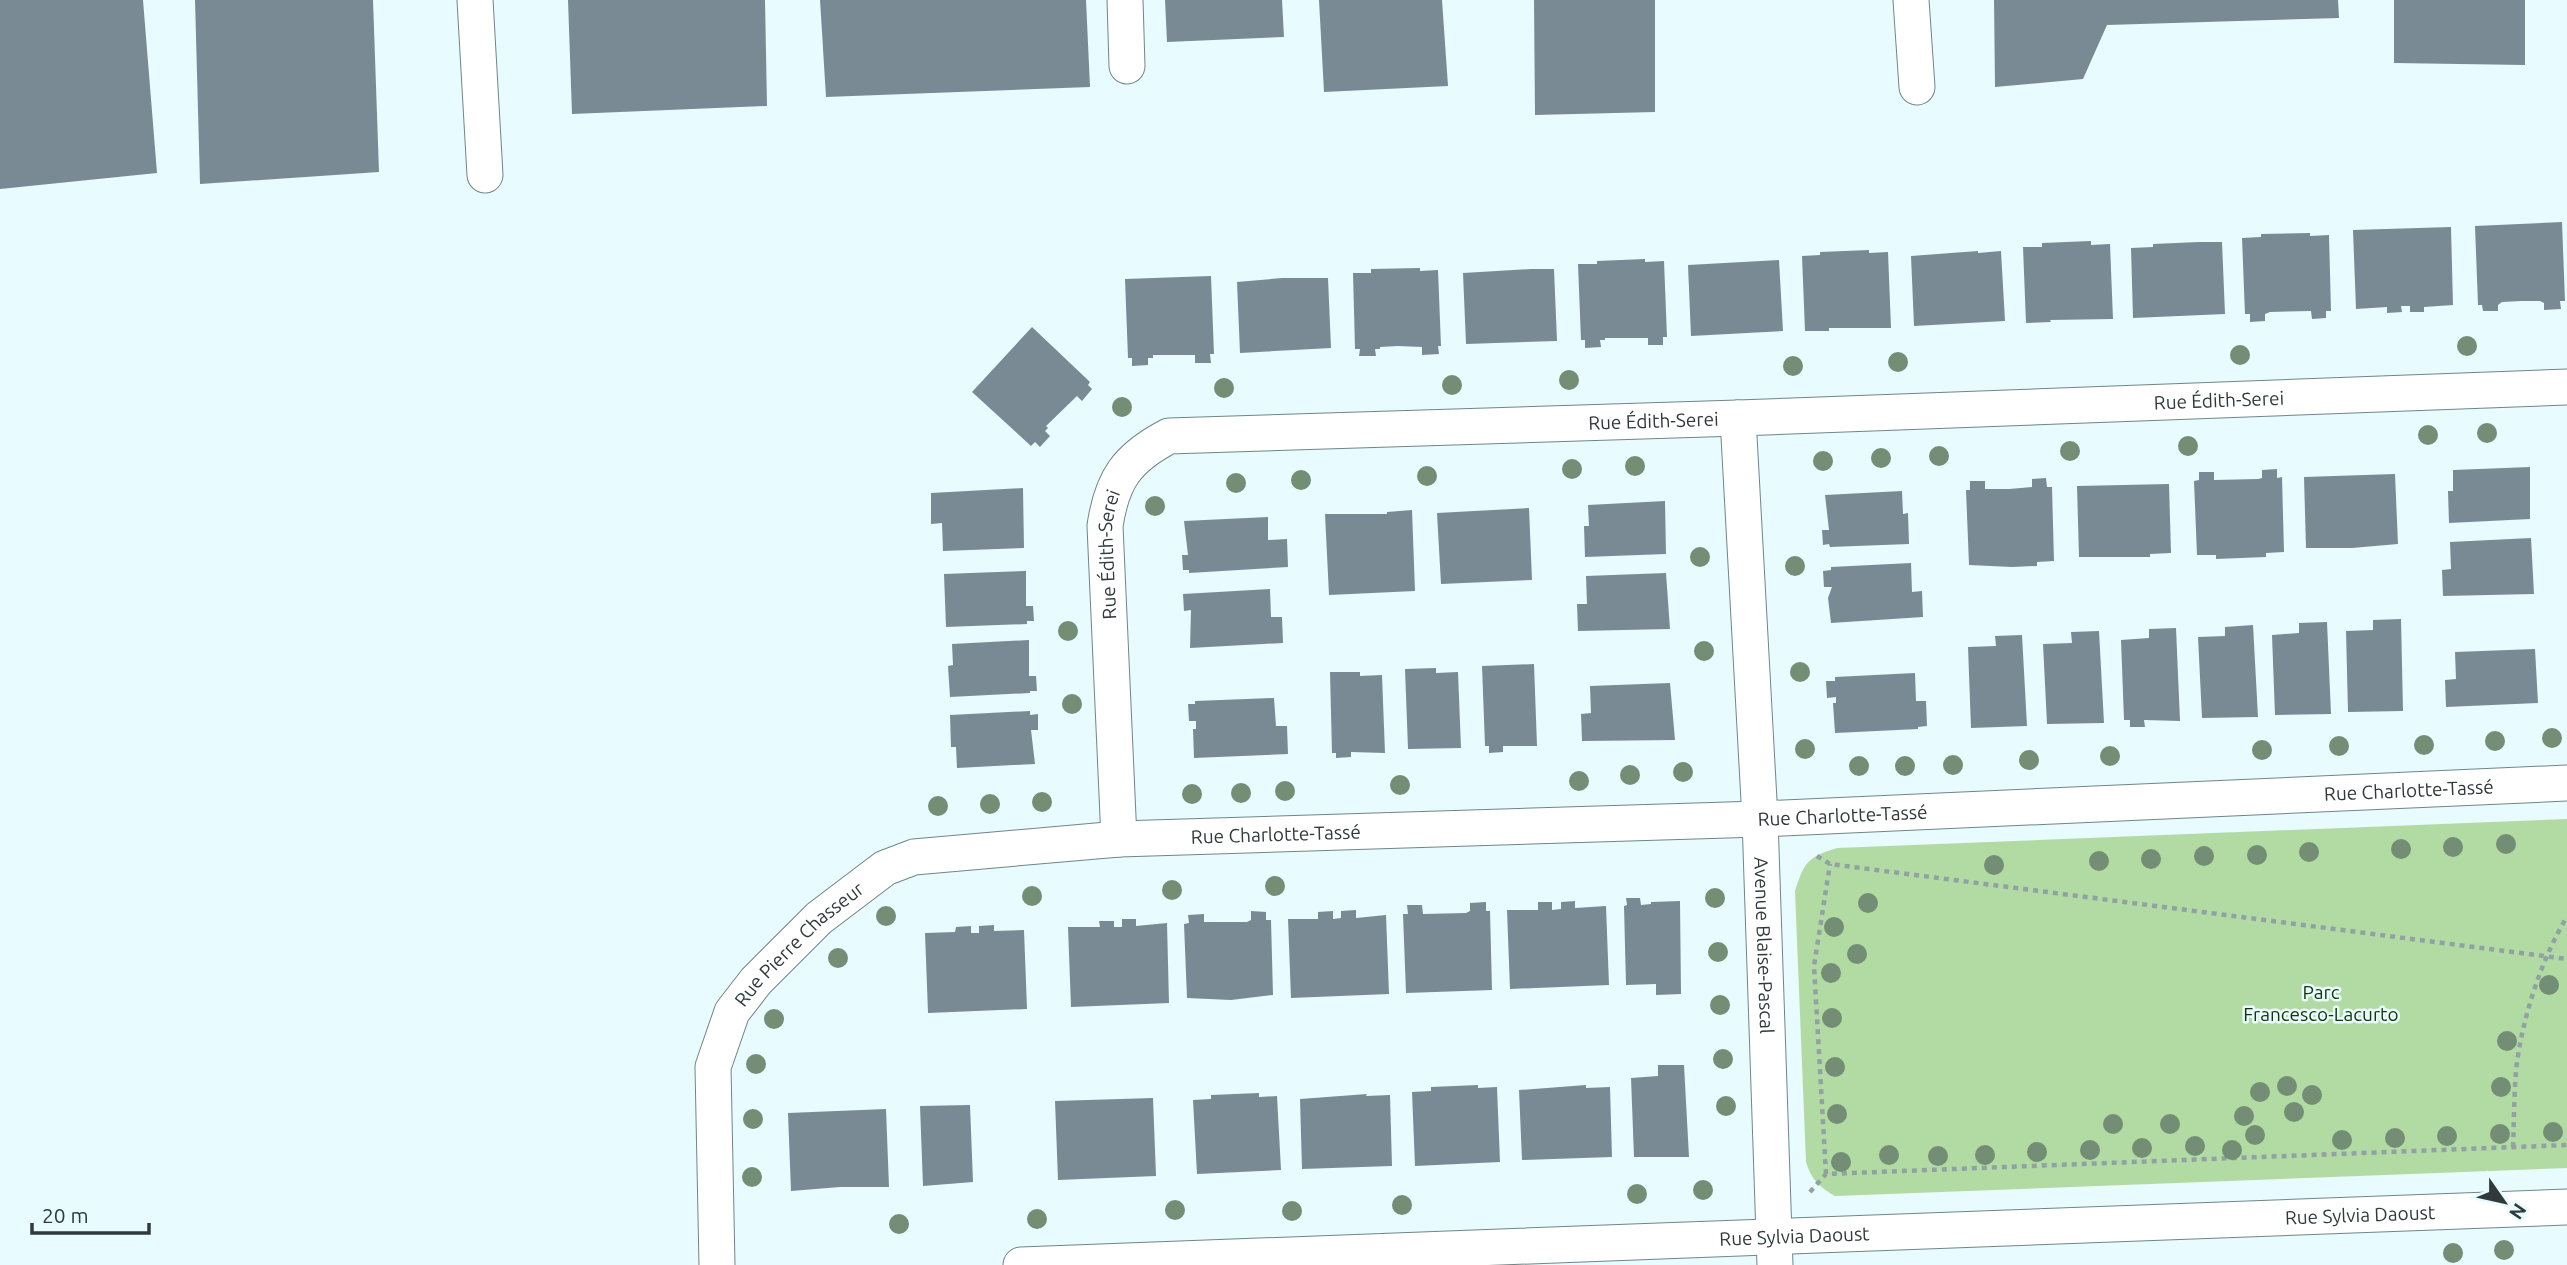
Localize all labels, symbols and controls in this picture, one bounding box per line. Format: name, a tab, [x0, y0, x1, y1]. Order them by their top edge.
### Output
street label: Rue Édith-Serei	[2153, 387, 2285, 413]
street label: Rue Édith-Serei	[1588, 408, 1719, 434]
street label: Rue Édith-Serei	[1094, 486, 1124, 620]
street label: Rue Charlotte-Tassé	[2324, 775, 2494, 805]
street label: Rue Charlotte-Tassé	[1757, 801, 1928, 830]
street label: Rue Charlotte-Tassé	[1191, 820, 1361, 848]
street label: Avenue Blaise-Pascal	[1750, 857, 1778, 1034]
street label: Rue Pierre Chasseur	[730, 877, 868, 1010]
park label: Parc Francesco-Lacurto	[2243, 981, 2399, 1025]
north arrow	[2469, 1167, 2539, 1237]
scale bar	[32, 1192, 149, 1236]
text: N	[2505, 1199, 2531, 1224]
street label: Rue Sylvia Daoust	[2285, 1201, 2436, 1229]
text: 20 m	[42, 1203, 89, 1227]
street label: Rue Sylvia Daoust	[1719, 1222, 1871, 1250]

